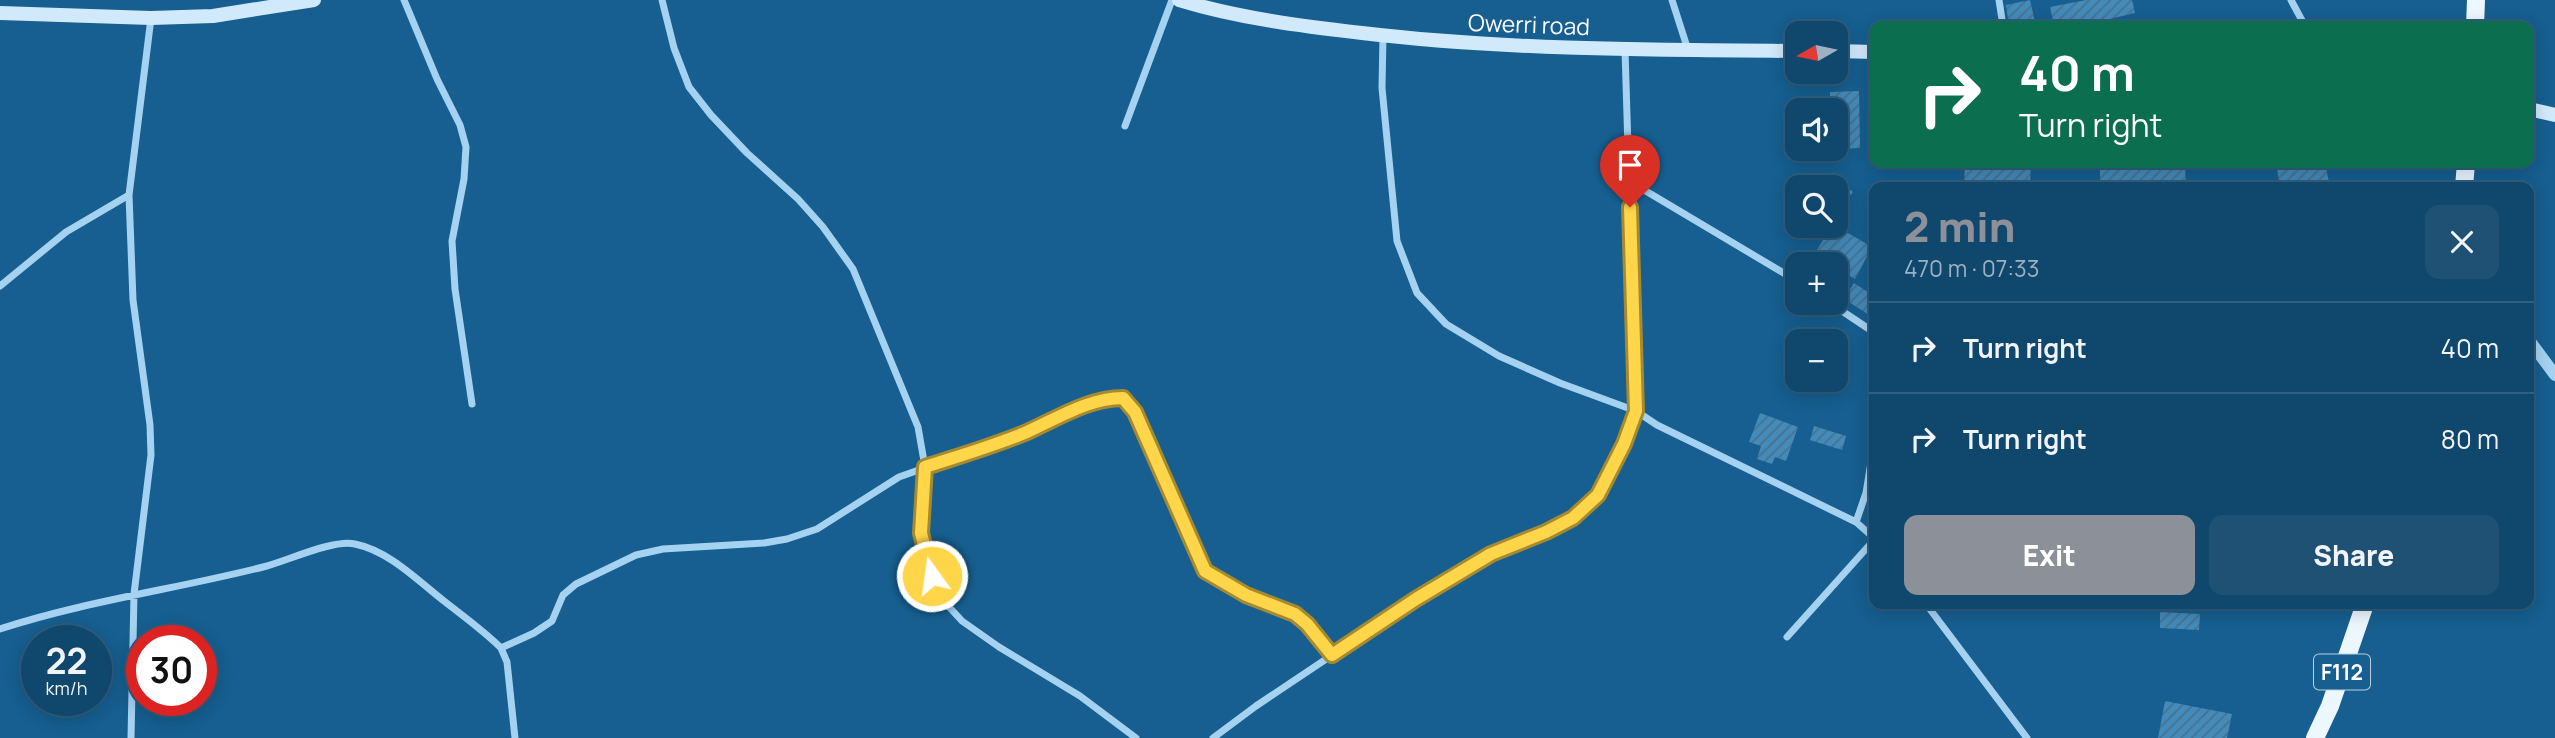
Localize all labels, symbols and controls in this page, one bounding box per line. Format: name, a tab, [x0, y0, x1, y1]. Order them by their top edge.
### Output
street label: Owerri road	[1468, 6, 1590, 42]
north arrow	[1785, 21, 1848, 84]
map controls	[1785, 21, 1848, 392]
text: 40 m	[2019, 39, 2135, 106]
icon: right	[1904, 49, 1995, 140]
button: sound	[1785, 98, 1848, 161]
text: Turn right	[2019, 103, 2162, 147]
pin	[1600, 135, 1660, 207]
icon: arrive	[1611, 146, 1649, 184]
button: search	[1785, 175, 1848, 238]
text: 2 min	[1904, 197, 2015, 255]
button: close	[2425, 205, 2499, 279]
button: +	[1785, 252, 1848, 315]
text: 470 m · 07:33	[1904, 252, 2040, 284]
button: −	[1785, 329, 1848, 392]
icon: right	[1904, 329, 1942, 367]
text: Turn right	[1963, 330, 2087, 366]
text: 40 m	[2441, 330, 2499, 366]
icon: right	[1904, 420, 1942, 458]
text: Turn right	[1963, 421, 2087, 457]
text: 80 m	[2441, 421, 2499, 457]
button: Exit	[1904, 515, 2195, 595]
button: Share	[2209, 515, 2499, 595]
position arrow	[895, 539, 969, 613]
speed limit sign: 30	[126, 625, 217, 716]
text: 22	[46, 637, 87, 685]
road number: F112	[2314, 654, 2370, 690]
text: km/h	[46, 676, 87, 700]

